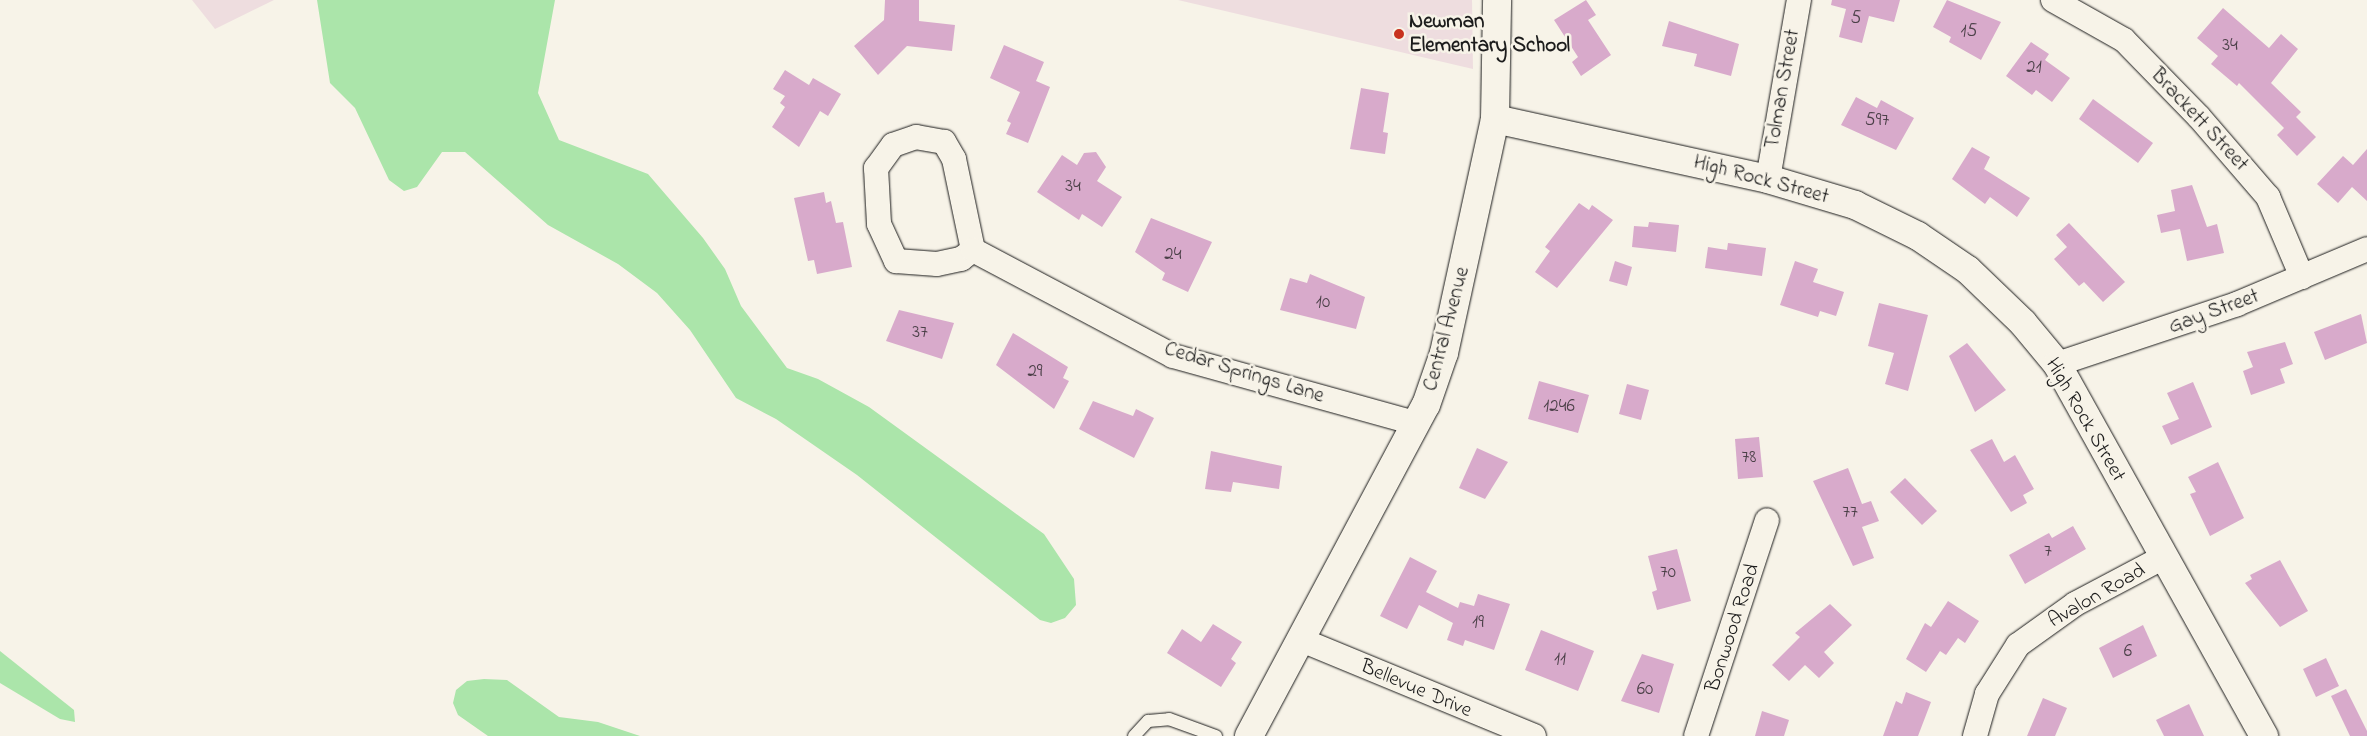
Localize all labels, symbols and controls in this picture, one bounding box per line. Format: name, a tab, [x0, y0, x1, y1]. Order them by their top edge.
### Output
house number: 5	[1851, 8, 1861, 30]
place label: Newman Elementary School	[1409, 9, 1570, 59]
house number: 15	[1961, 21, 1977, 43]
street label: Tolman Street	[1760, 27, 1806, 151]
marker: Newman Elementary School	[1393, 28, 1405, 40]
house number: 34	[2222, 35, 2238, 57]
house number: 21	[2026, 57, 2042, 79]
street label: Brackett Street	[2145, 63, 2253, 177]
house number: 597	[1865, 110, 1889, 132]
street label: High Rock Street	[1691, 150, 1831, 210]
house number: 34	[1065, 176, 1081, 198]
house number: 24	[1164, 244, 1182, 266]
street label: Central Avenue	[1418, 264, 1476, 394]
street label: Gay Street	[2165, 284, 2263, 340]
house number: 10	[1316, 292, 1330, 314]
house number: 37	[912, 322, 928, 344]
street label: Cedar Springs Lane	[1161, 337, 1327, 409]
street label: High Rock Street	[2039, 353, 2131, 487]
house number: 29	[1027, 361, 1043, 383]
house number: 1246	[1543, 396, 1575, 418]
house number: 78	[1742, 447, 1756, 469]
house number: 77	[1842, 502, 1858, 524]
house number: 7	[2044, 541, 2052, 563]
street label: Avalon Road	[2044, 558, 2150, 634]
street label: Bonwood Road	[1700, 561, 1766, 695]
house number: 70	[1660, 562, 1676, 584]
house number: 19	[1472, 612, 1484, 634]
house number: 6	[2124, 641, 2132, 663]
house number: 11	[1554, 649, 1566, 671]
street label: Bellevue Drive	[1357, 654, 1475, 724]
house number: 60	[1637, 679, 1653, 701]

